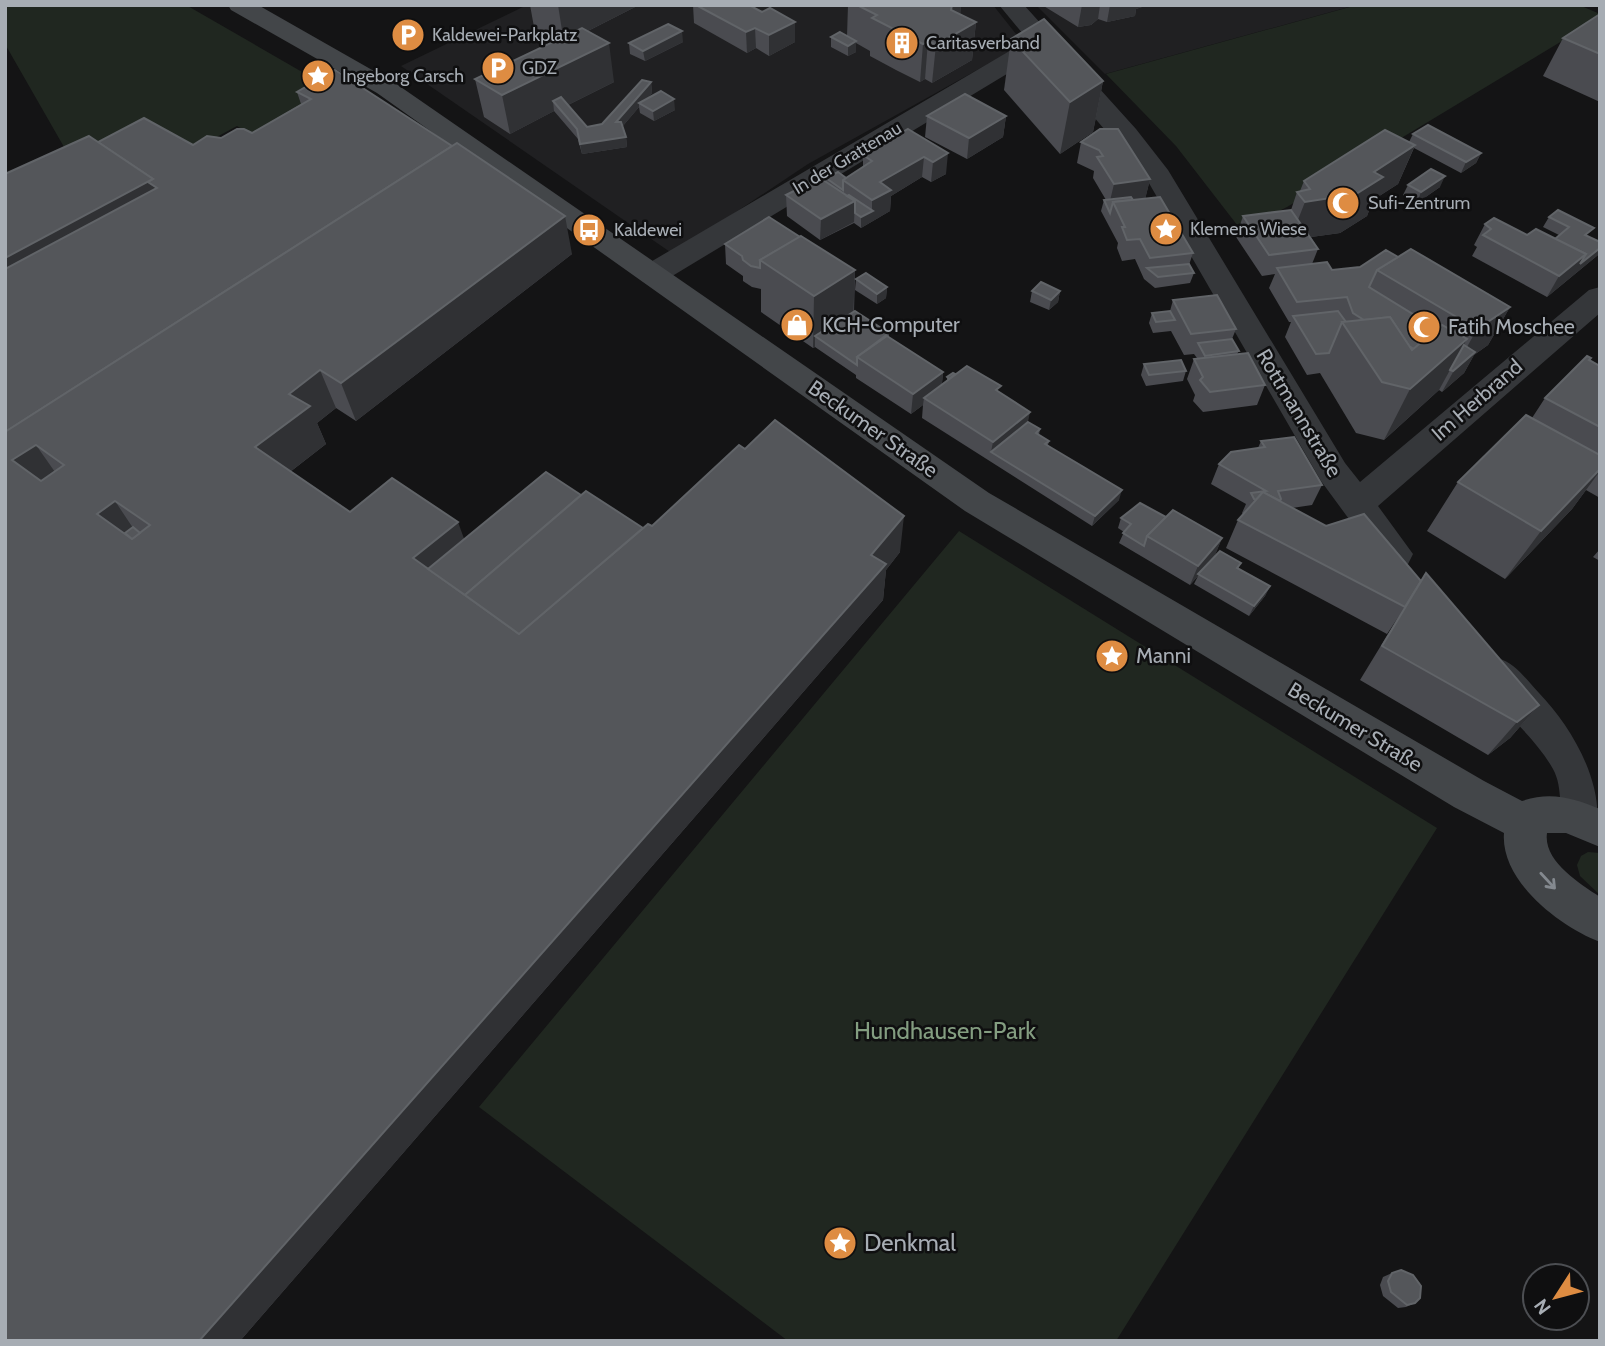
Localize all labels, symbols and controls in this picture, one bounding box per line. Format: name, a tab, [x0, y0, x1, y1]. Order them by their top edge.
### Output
parking icon: Kaldewei-Parkplatz	[389, 16, 427, 54]
place label: Kaldewei-Parkplatz	[432, 24, 578, 46]
building icon: Caritasverband	[883, 24, 921, 62]
place label: Caritasverband	[926, 32, 1040, 54]
parking icon: GDZ	[479, 49, 517, 87]
place icon: Ingeborg Carsch	[299, 57, 337, 95]
place label: GDZ	[522, 57, 557, 79]
place label: Ingeborg Carsch	[342, 65, 464, 87]
street label: In der Grattenau	[789, 117, 905, 199]
mosque icon: Sufi-Zentrum	[1324, 184, 1362, 222]
place label: Sufi-Zentrum	[1368, 192, 1470, 214]
place icon: Klemens Wiese	[1147, 210, 1185, 248]
bus stop icon: Kaldewei	[570, 211, 608, 249]
place label: Klemens Wiese	[1190, 218, 1307, 240]
place label: Kaldewei	[614, 219, 682, 241]
shop icon: KCH-Computer	[778, 306, 816, 344]
mosque icon: Fatih Moschee	[1405, 308, 1443, 346]
place label: KCH-Computer	[822, 312, 960, 337]
place label: Fatih Moschee	[1448, 314, 1575, 339]
street label: Rottmannstraße	[1251, 344, 1348, 481]
street label: Im Herbrand	[1426, 353, 1527, 446]
street label: Beckumer Straße	[804, 375, 943, 483]
place icon: Manni	[1093, 637, 1131, 675]
place label: Manni	[1136, 643, 1191, 668]
street label: Beckumer Straße	[1284, 677, 1427, 777]
one-way arrow	[1540, 872, 1557, 889]
park label: Hundhausen-Park	[854, 1016, 1036, 1045]
place icon: Denkmal	[821, 1224, 859, 1262]
place label: Denkmal	[864, 1228, 956, 1257]
north arrow	[1521, 1262, 1591, 1332]
text: N	[1529, 1295, 1556, 1319]

